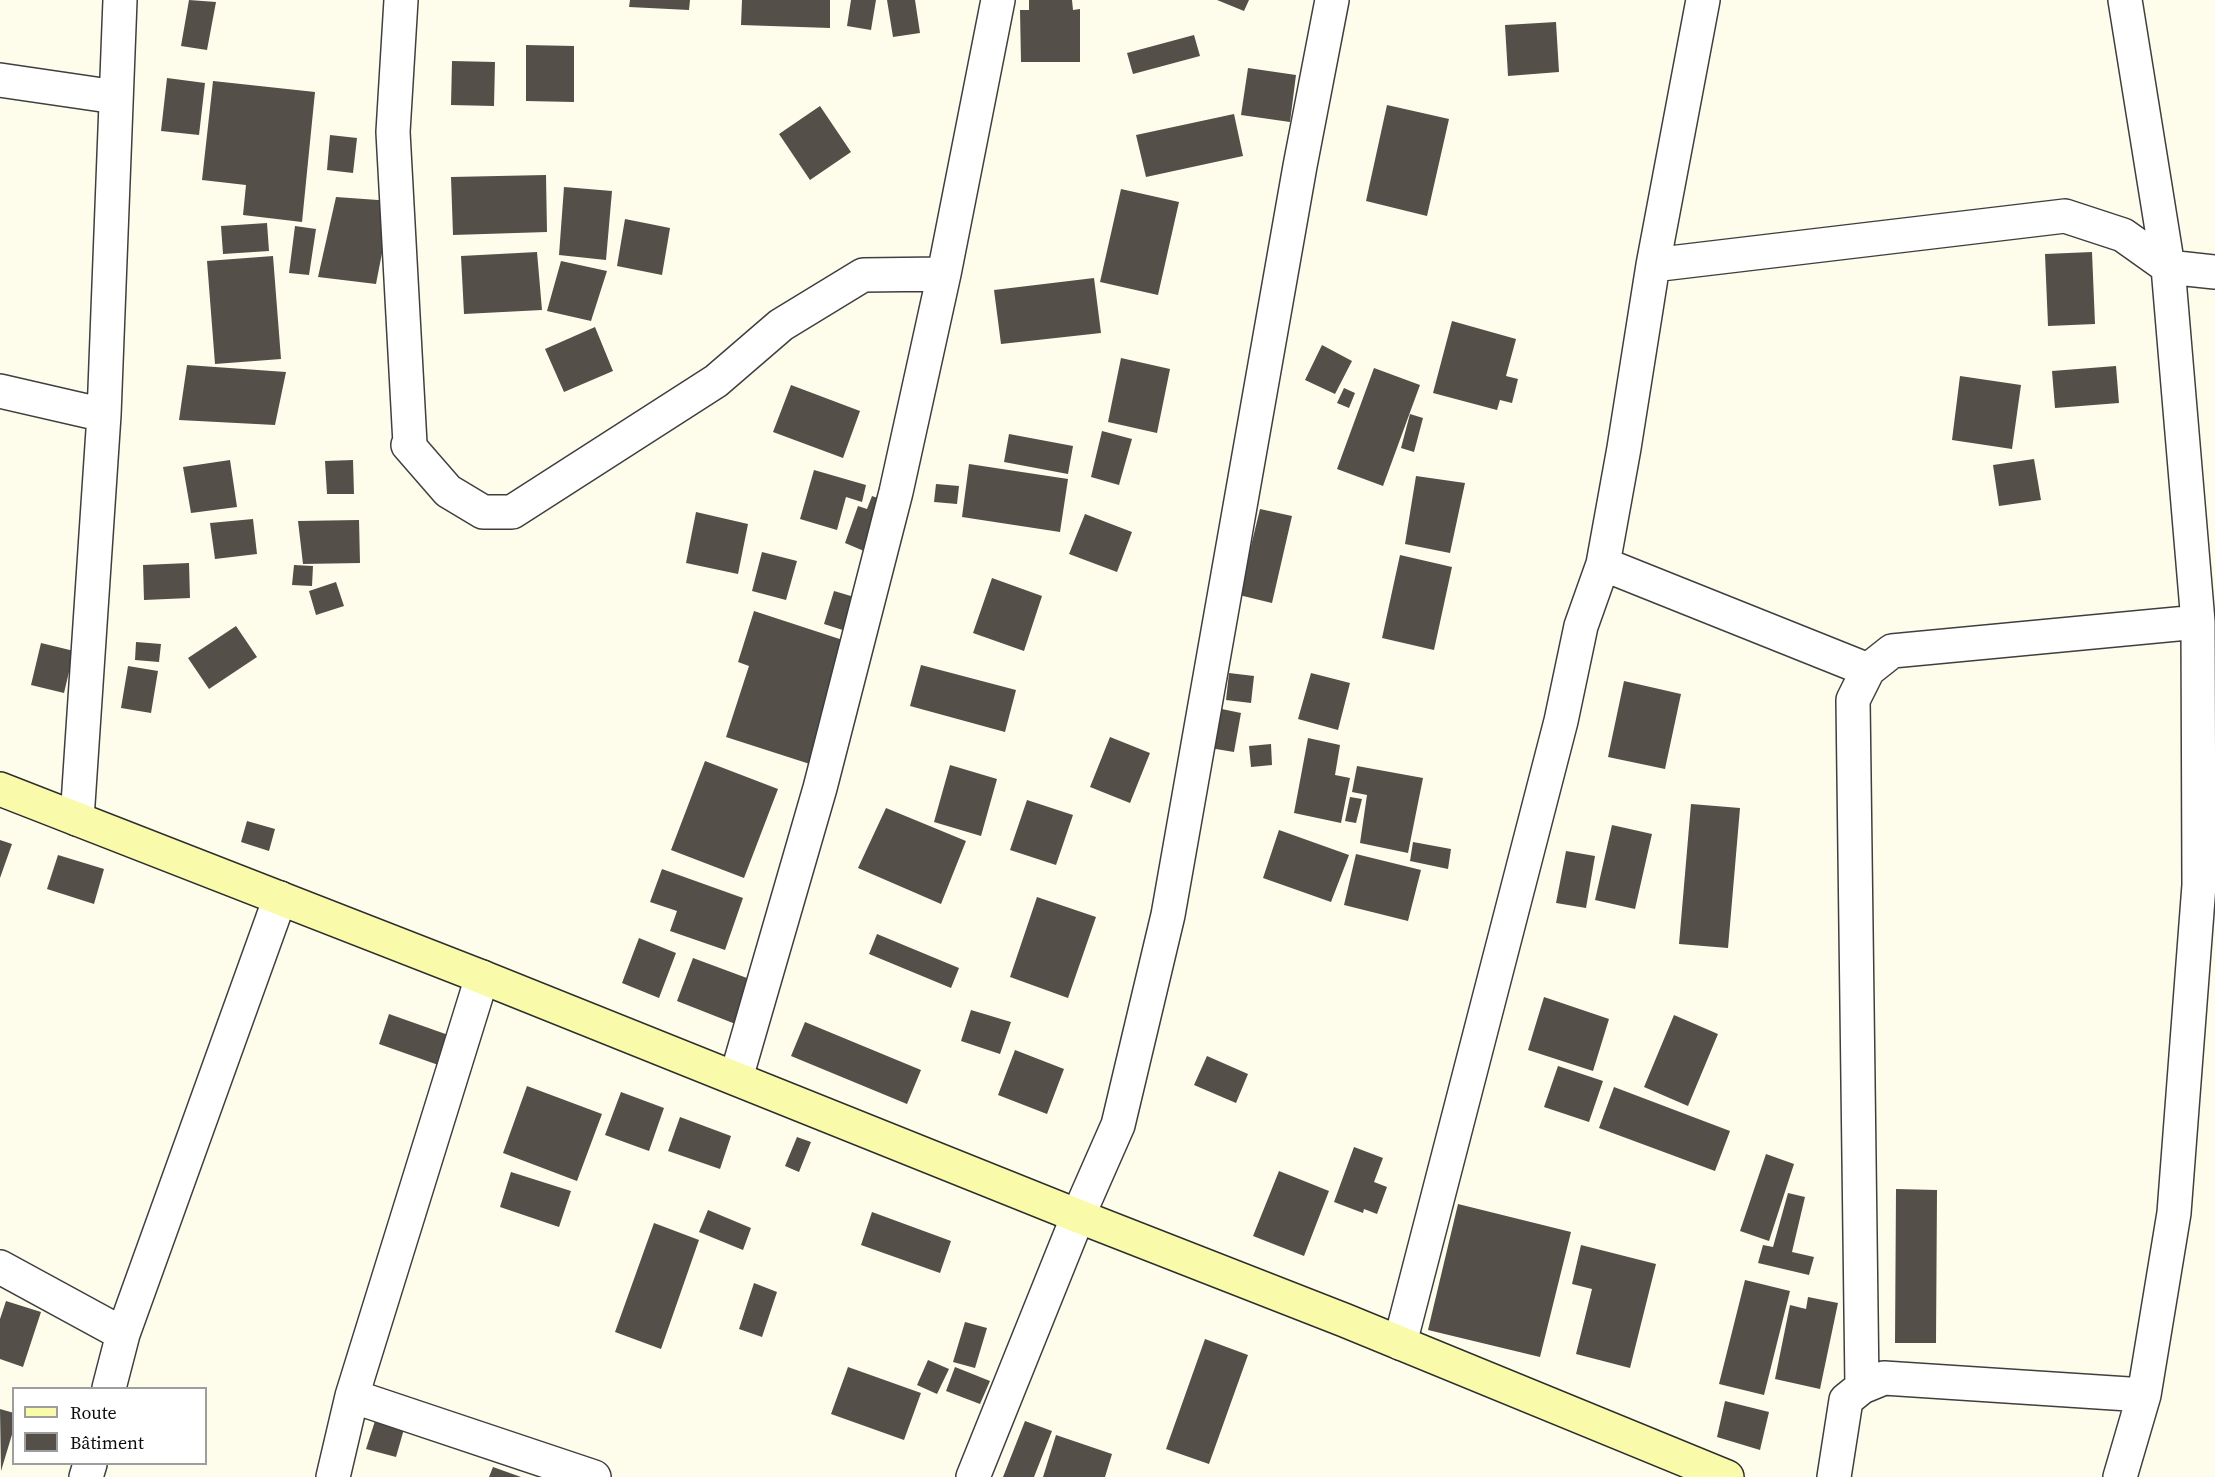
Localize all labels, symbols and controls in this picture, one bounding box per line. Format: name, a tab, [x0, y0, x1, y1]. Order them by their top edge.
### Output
legend	[12, 1387, 207, 1465]
text: Route	[70, 1400, 117, 1425]
text: Bâtiment	[70, 1430, 144, 1455]

